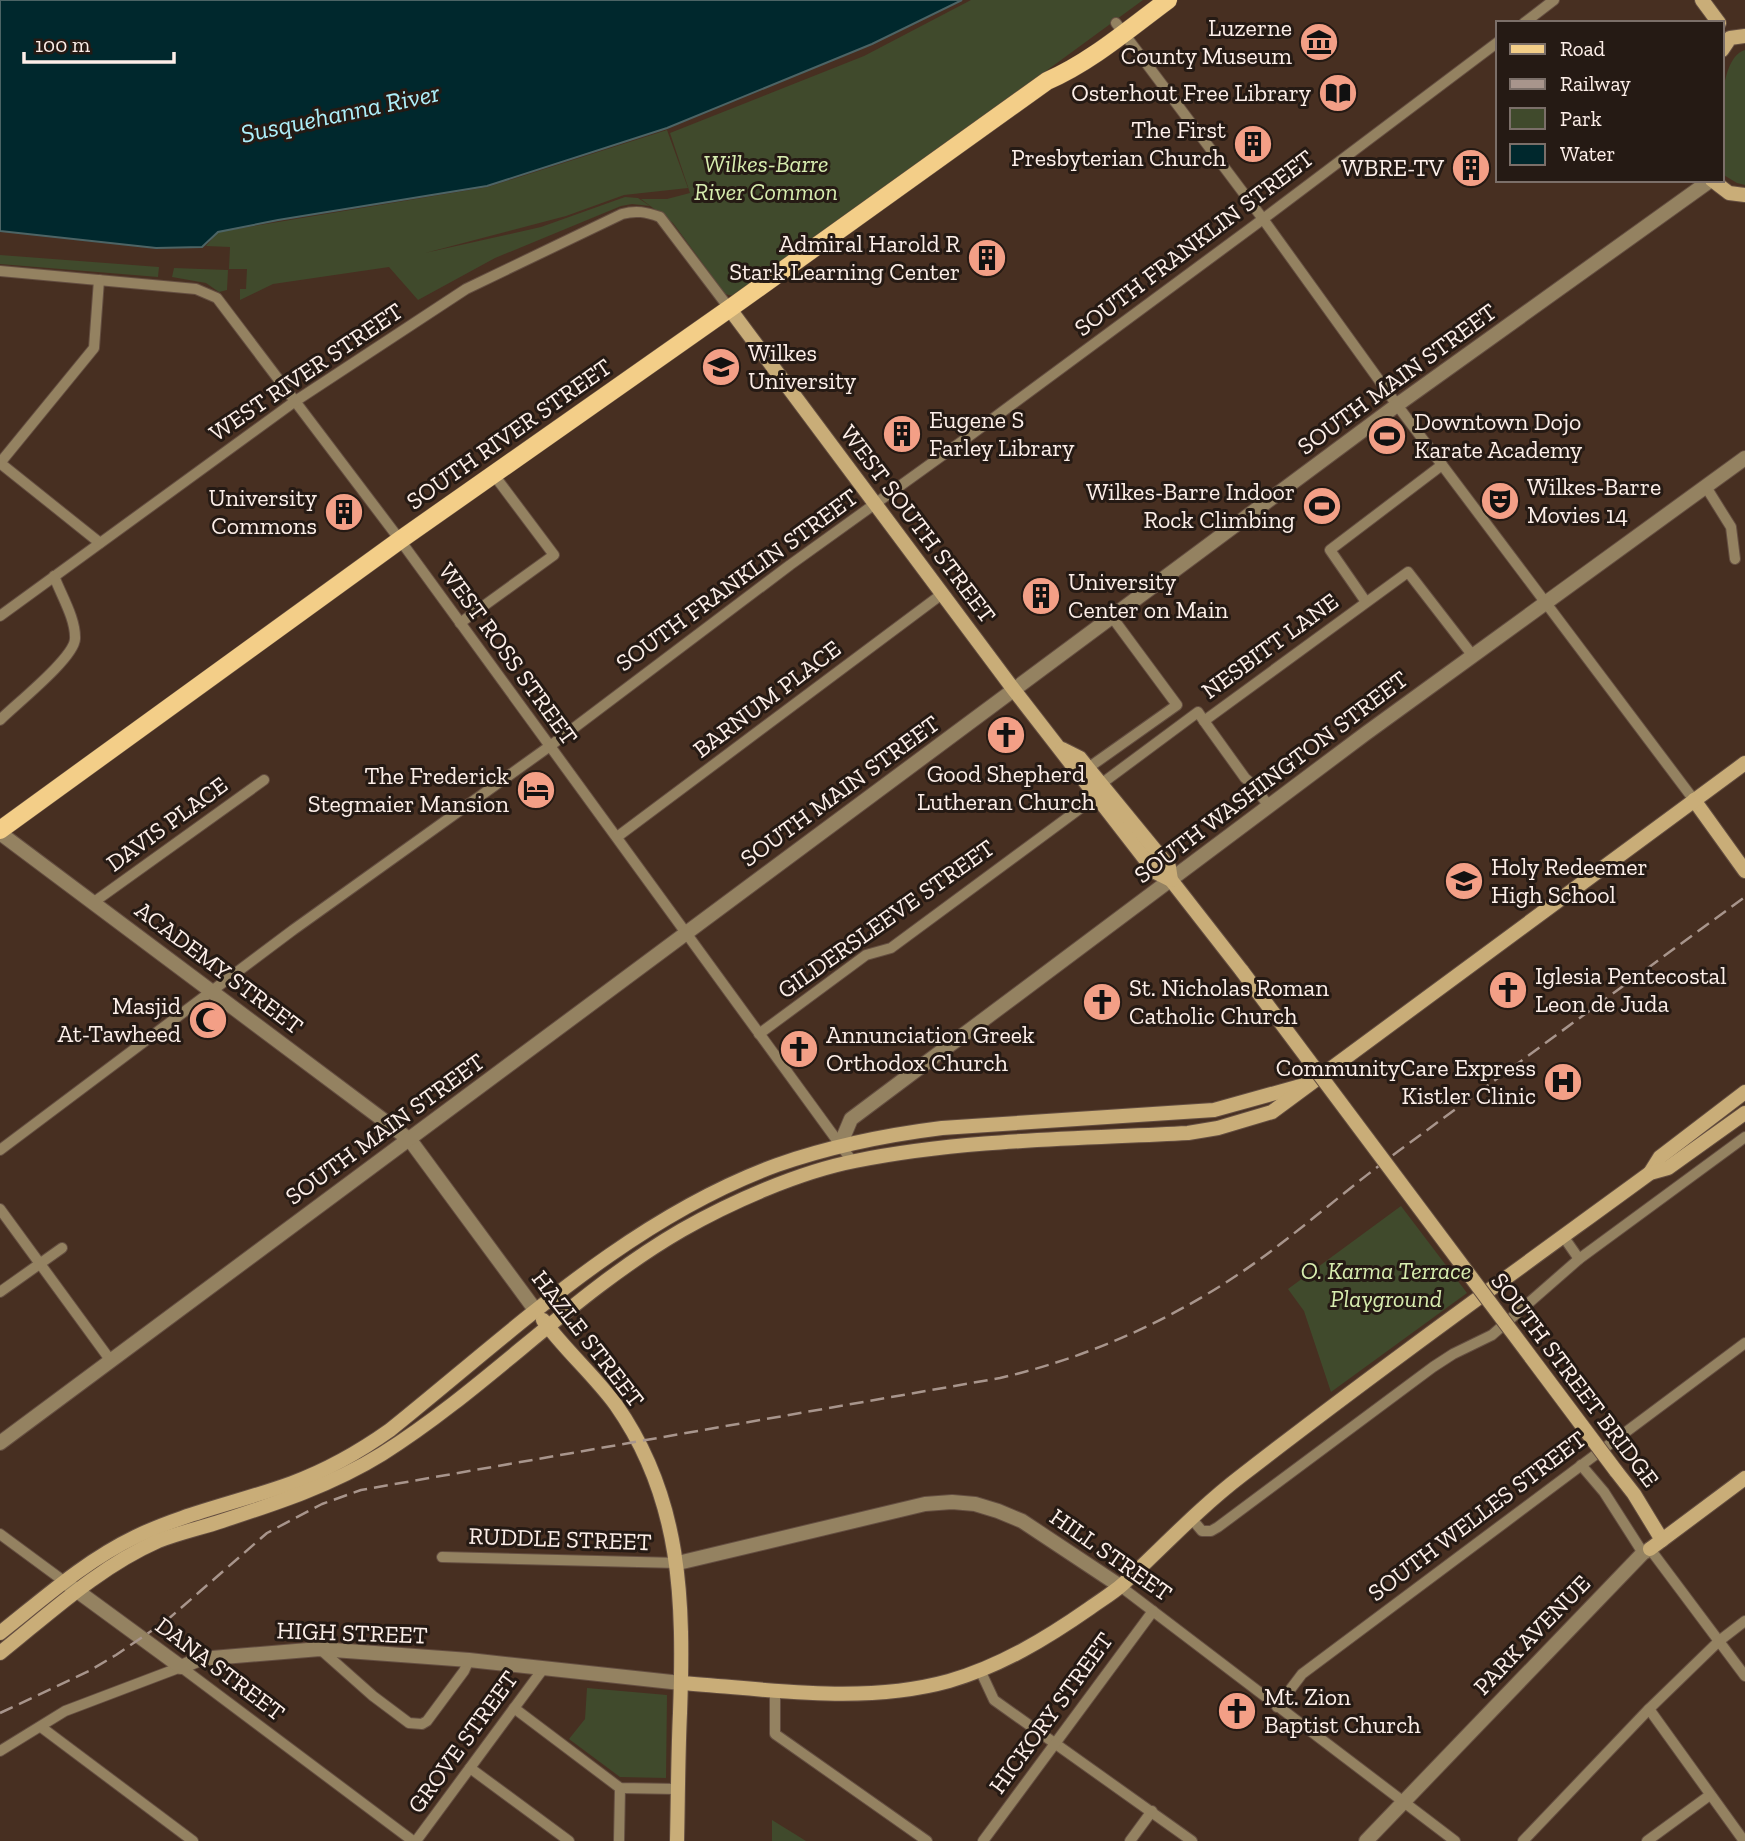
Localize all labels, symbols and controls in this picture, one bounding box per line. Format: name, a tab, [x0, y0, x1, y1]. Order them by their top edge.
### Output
place label: Luzerne County Museum	[1121, 13, 1292, 70]
scale bar	[24, 21, 175, 65]
museum icon: Luzerne County Museum	[1298, 21, 1340, 63]
legend	[1496, 21, 1724, 182]
text: 100 m	[35, 32, 90, 57]
text: Road	[1560, 36, 1606, 61]
text: Railway	[1560, 71, 1631, 96]
library icon: Osterhout Free Library	[1317, 72, 1359, 114]
water label: Susquehanna River	[237, 76, 443, 150]
place label: Osterhout Free Library	[1071, 78, 1312, 107]
text: Park	[1560, 106, 1602, 131]
place label: The First Presbyterian Church	[1011, 115, 1227, 172]
building icon: The First Presbyterian Church	[1232, 123, 1274, 165]
text: Water	[1560, 141, 1615, 166]
street label: SOUTH FRANKLIN STREET	[1068, 143, 1319, 342]
building icon: WBRE-TV	[1450, 147, 1492, 189]
park label: Wilkes-Barre River Common	[694, 149, 838, 206]
place label: WBRE-TV	[1341, 153, 1444, 182]
place label: Admiral Harold R Stark Learning Center	[729, 229, 960, 286]
building icon: Admiral Harold R Stark Learning Center	[966, 237, 1008, 279]
street label: WEST RIVER STREET	[203, 296, 408, 447]
street label: SOUTH MAIN STREET	[1292, 297, 1502, 461]
place label: Wilkes University	[748, 338, 857, 395]
school or university icon: Wilkes University	[700, 346, 742, 388]
street label: SOUTH RIVER STREET	[401, 352, 617, 515]
place label: Eugene S Farley Library	[929, 405, 1075, 462]
place label: Downtown Dojo Karate Academy	[1414, 407, 1583, 464]
building icon: Eugene S Farley Library	[881, 413, 923, 455]
sports icon: Downtown Dojo Karate Academy	[1366, 415, 1408, 457]
street label: WEST SOUTH STREET	[834, 419, 1002, 629]
place label: Wilkes-Barre Movies 14	[1527, 472, 1661, 529]
place label: Wilkes-Barre Indoor Rock Climbing	[1086, 477, 1295, 534]
theatre icon: Wilkes-Barre Movies 14	[1479, 480, 1521, 522]
street label: SOUTH FRANKLIN STREET	[610, 482, 864, 677]
place label: University Commons	[209, 483, 318, 540]
sports icon: Wilkes-Barre Indoor Rock Climbing	[1301, 485, 1343, 527]
building icon: University Commons	[323, 491, 365, 533]
street label: WEST ROSS STREET	[433, 557, 584, 750]
place label: University Center on Main	[1068, 567, 1229, 624]
building icon: University Center on Main	[1020, 575, 1062, 617]
street label: NESBITT LANE	[1196, 586, 1344, 705]
street label: BARNUM PLACE	[687, 634, 846, 764]
street label: SOUTH WASHINGTON STREET	[1128, 664, 1413, 889]
street label: SOUTH MAIN STREET	[735, 709, 945, 873]
church icon: Good Shepherd Lutheran Church	[985, 714, 1027, 756]
place label: Good Shepherd Lutheran Church	[917, 759, 1095, 816]
place label: The Frederick Stegmaier Mansion	[308, 761, 510, 818]
hotel icon: The Frederick Stegmaier Mansion	[515, 769, 557, 811]
street label: DAVIS PLACE	[100, 770, 233, 877]
street label: GILDERSLEEVE STREET	[772, 833, 1000, 1004]
place label: Holy Redeemer High School	[1491, 852, 1648, 909]
school or university icon: Holy Redeemer High School	[1443, 860, 1485, 902]
street label: ACADEMY STREET	[130, 895, 309, 1040]
place label: Iglesia Pentecostal Leon de Juda	[1535, 961, 1727, 1018]
church icon: Iglesia Pentecostal Leon de Juda	[1487, 969, 1529, 1011]
place label: St. Nicholas Roman Catholic Church	[1129, 973, 1329, 1030]
church icon: St. Nicholas Roman Catholic Church	[1081, 981, 1123, 1023]
place label: Masjid At-Tawheed	[58, 991, 181, 1048]
mosque icon: Masjid At-Tawheed	[187, 999, 229, 1041]
place label: Annunciation Greek Orthodox Church	[826, 1020, 1035, 1077]
church icon: Annunciation Greek Orthodox Church	[778, 1028, 820, 1070]
street label: SOUTH MAIN STREET	[280, 1047, 490, 1211]
place label: CommunityCare Express Kistler Clinic	[1276, 1053, 1536, 1110]
hospital icon: CommunityCare Express Kistler Clinic	[1542, 1061, 1584, 1103]
park label: O. Karma Terrace Playground	[1301, 1256, 1471, 1313]
street label: HAZLE STREET	[526, 1264, 651, 1413]
street label: SOUTH STREET BRIDGE	[1485, 1267, 1666, 1493]
street label: SOUTH WELLES STREET	[1362, 1424, 1592, 1607]
street label: HILL STREET	[1045, 1502, 1178, 1607]
street label: RUDDLE STREET	[468, 1521, 652, 1556]
street label: PARK AVENUE	[1467, 1569, 1596, 1701]
street label: DANA STREET	[150, 1610, 291, 1727]
street label: HIGH STREET	[276, 1615, 428, 1650]
street label: HICKORY STREET	[982, 1626, 1119, 1799]
street label: GROVE STREET	[401, 1665, 524, 1819]
place label: Mt. Zion Baptist Church	[1264, 1682, 1421, 1739]
church icon: Mt. Zion Baptist Church	[1216, 1690, 1258, 1732]

